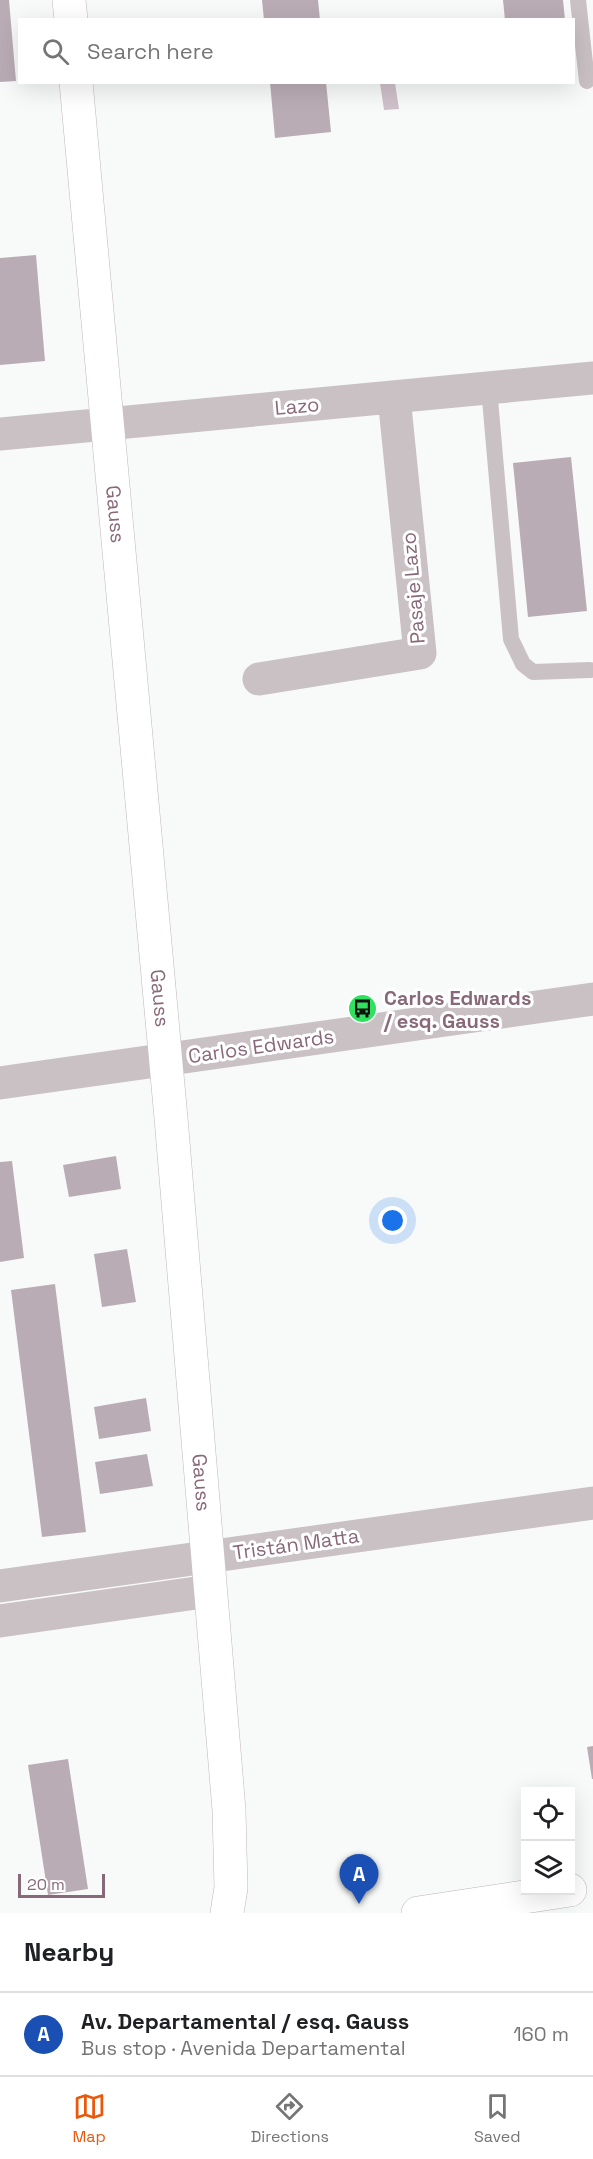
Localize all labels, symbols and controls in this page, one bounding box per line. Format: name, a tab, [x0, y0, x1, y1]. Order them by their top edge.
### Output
search box	[18, 18, 575, 84]
icon: search	[39, 35, 72, 68]
text: Search here	[87, 37, 214, 65]
street label: Lazo	[274, 391, 320, 421]
street label: Gauss	[100, 484, 131, 544]
street label: Pasaje Lazo	[395, 531, 431, 645]
street label: Gauss	[144, 968, 176, 1028]
place label: Carlos Edwards / esq. Gauss	[383, 985, 531, 1034]
bus stop icon: Carlos Edwards / esq. Gauss	[347, 993, 379, 1025]
street label: Carlos Edwards	[186, 1023, 336, 1069]
your location	[378, 1206, 407, 1235]
street label: Gauss	[186, 1452, 217, 1512]
street label: Tristán Matta	[231, 1522, 361, 1566]
map controls	[521, 1787, 575, 1895]
button: locate	[521, 1787, 575, 1841]
button: layers	[521, 1841, 575, 1895]
pin: A	[340, 1854, 378, 1904]
scale bar	[18, 1871, 105, 1898]
text: 20 m	[27, 1874, 65, 1895]
text: Nearby	[24, 1935, 114, 1969]
text: Av. Departamental / esq. Gauss	[81, 2007, 409, 2035]
text: A	[37, 2021, 50, 2047]
text: 160 m	[513, 2021, 569, 2047]
text: Bus stop · Avenida Departamental	[81, 2035, 406, 2061]
tab: Map	[72, 2090, 106, 2147]
tab: Directions	[251, 2090, 329, 2147]
tab: Saved	[474, 2090, 521, 2147]

